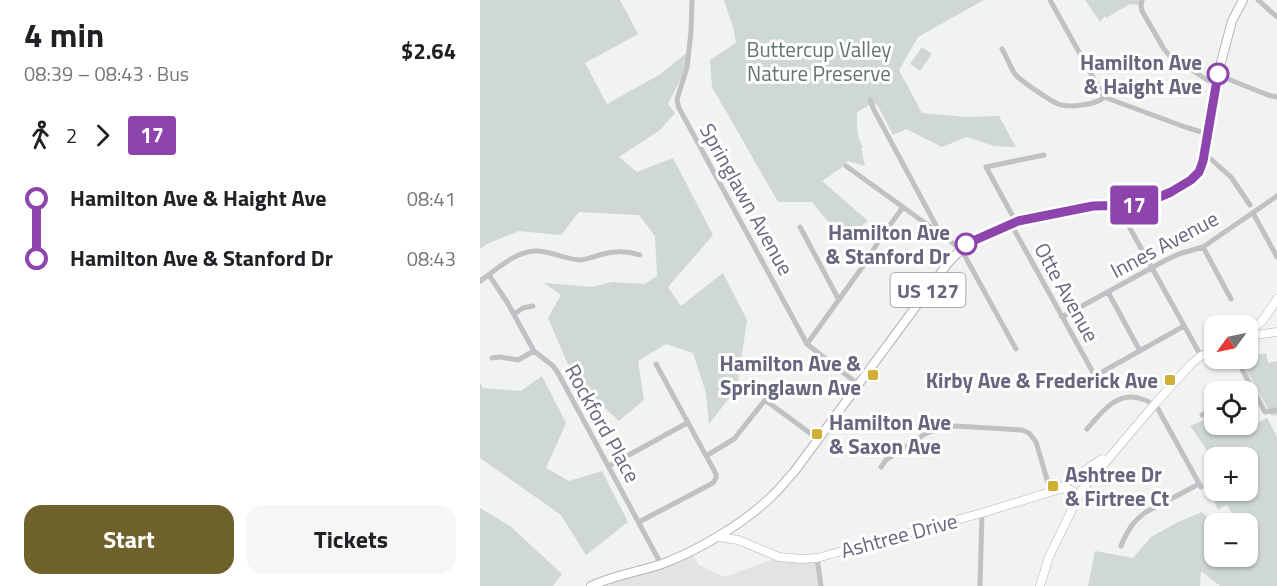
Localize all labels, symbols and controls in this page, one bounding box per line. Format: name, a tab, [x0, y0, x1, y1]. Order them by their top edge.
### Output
text: 4 min	[24, 10, 104, 60]
park label: Buttercup Valley Nature Preserve	[747, 33, 891, 89]
text: $2.64	[401, 34, 456, 68]
place label: Hamilton Ave & Haight Ave	[1080, 46, 1202, 102]
text: 08:39 – 08:43 · Bus	[24, 58, 189, 89]
marker: Hamilton Ave & Haight Ave	[1207, 63, 1229, 85]
street label: Springlawn Avenue	[692, 117, 802, 281]
icon: walk	[24, 119, 57, 152]
icon: forward	[86, 119, 119, 152]
text: 17	[140, 119, 164, 151]
text: 2	[66, 120, 77, 151]
text: Hamilton Ave & Haight Ave	[70, 181, 327, 215]
text: 08:41	[407, 183, 456, 214]
line badge: 17	[1107, 186, 1161, 224]
text: 17	[1122, 189, 1146, 221]
street label: Innes Avenue	[1104, 202, 1224, 286]
place label: Hamilton Ave & Stanford Dr	[826, 216, 950, 272]
marker: Hamilton Ave & Stanford Dr	[955, 233, 977, 255]
street label: Otte Avenue	[1026, 236, 1108, 348]
text: Hamilton Ave & Stanford Dr	[70, 241, 333, 275]
text: 08:43	[407, 243, 456, 274]
road number: US 127	[890, 273, 966, 307]
north arrow	[1204, 315, 1258, 369]
map controls	[1204, 315, 1258, 567]
place label: Hamilton Ave & Springlawn Ave	[720, 347, 861, 403]
street label: Rockford Place	[557, 358, 649, 488]
place label: Kirby Ave & Frederick Ave	[926, 364, 1158, 396]
marker: Hamilton Ave & Springlawn Ave	[866, 368, 880, 382]
marker: Kirby Ave & Frederick Ave	[1163, 373, 1177, 387]
button: locate	[1204, 381, 1258, 435]
place label: Hamilton Ave & Saxon Ave	[829, 406, 951, 462]
marker: Hamilton Ave & Saxon Ave	[810, 427, 824, 441]
button: +	[1204, 447, 1258, 501]
place label: Ashtree Dr & Firtree Ct	[1065, 458, 1170, 514]
marker: Ashtree Dr & Firtree Ct	[1046, 479, 1060, 493]
street label: Ashtree Drive	[837, 504, 961, 566]
button: Start	[24, 505, 234, 574]
button: Tickets	[246, 505, 456, 574]
button: −	[1204, 513, 1258, 567]

